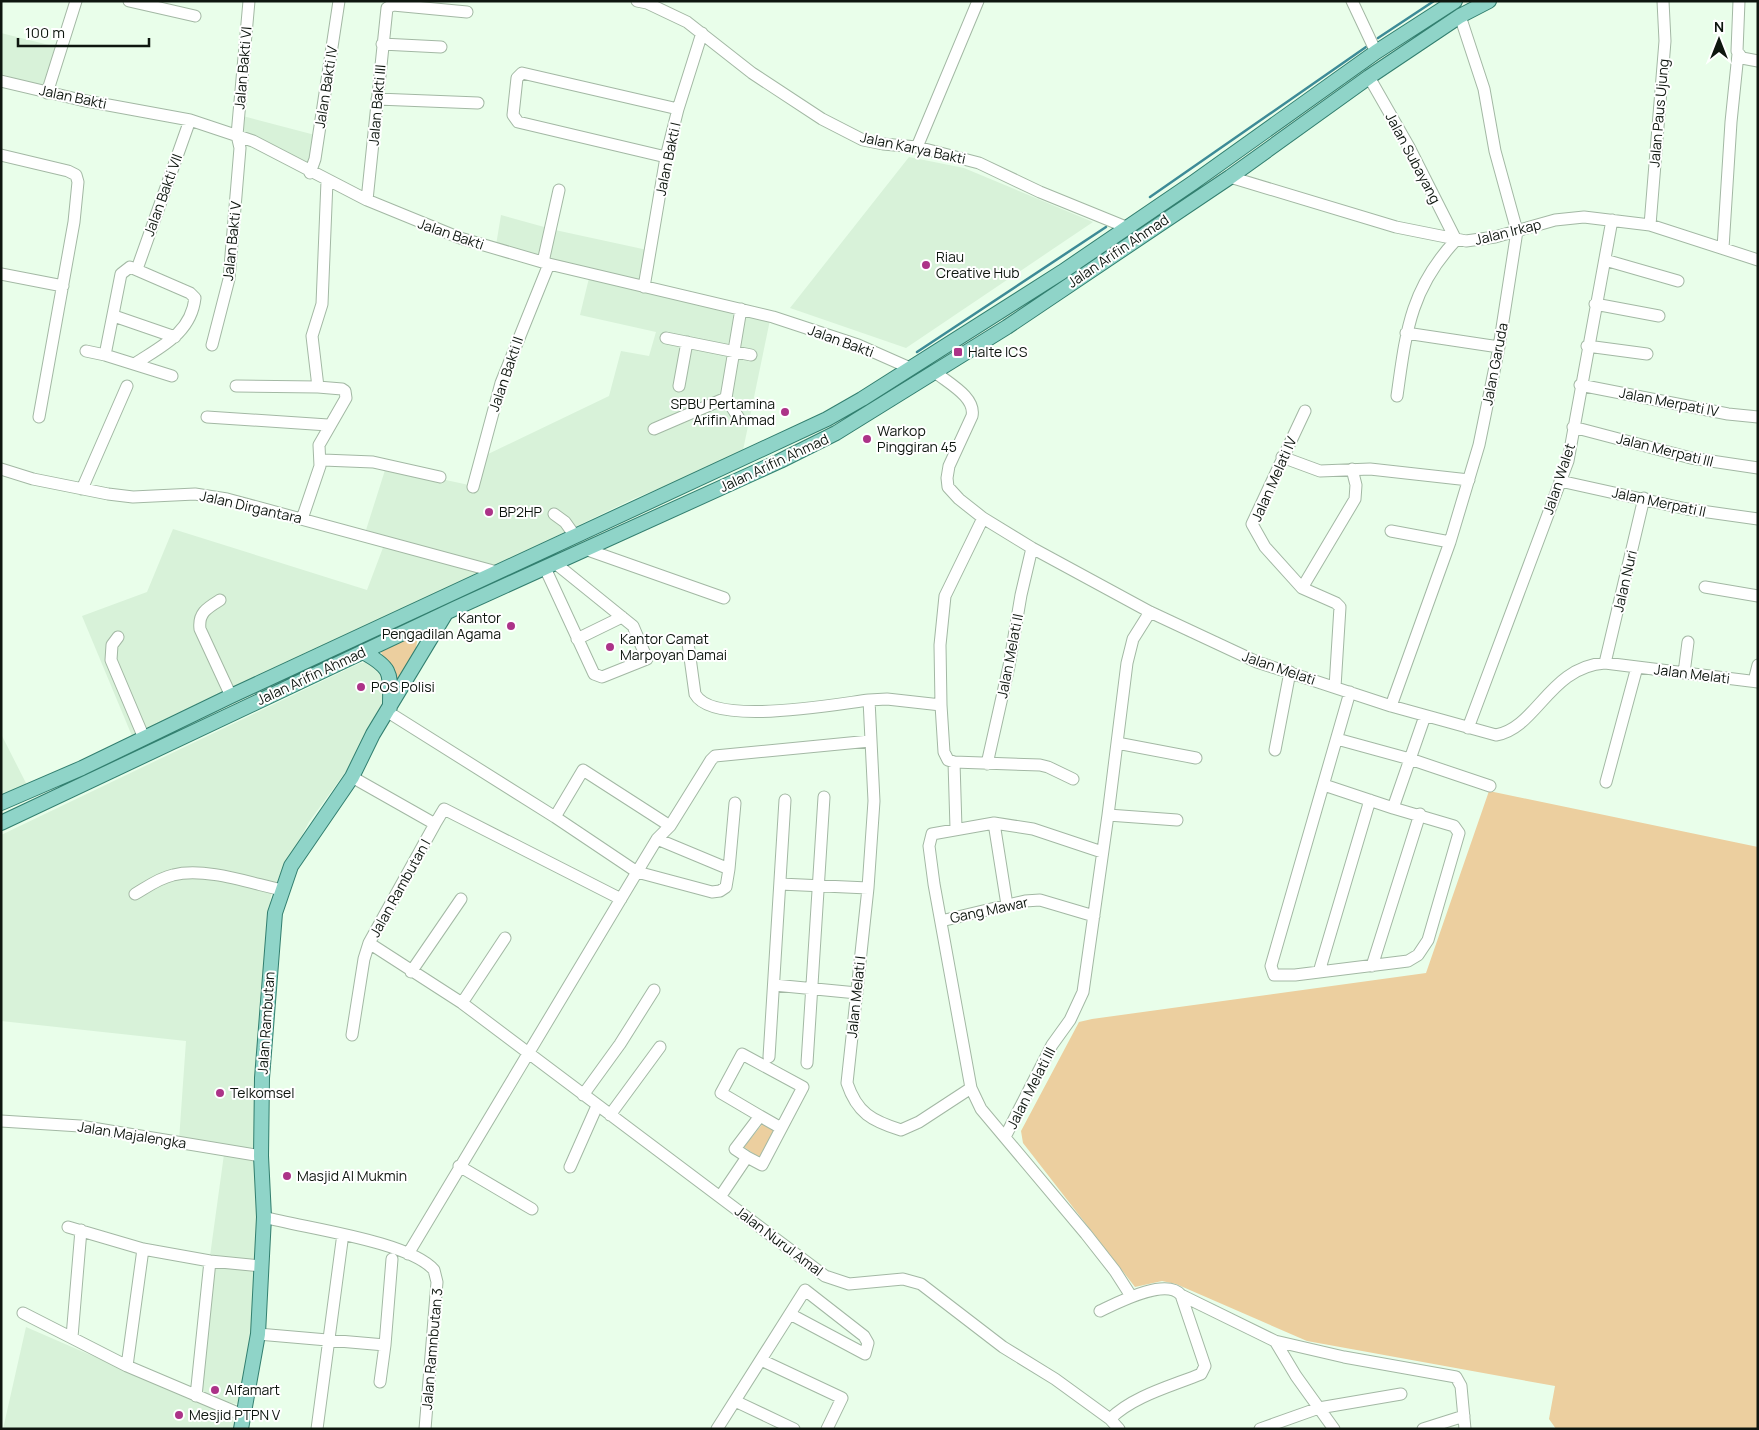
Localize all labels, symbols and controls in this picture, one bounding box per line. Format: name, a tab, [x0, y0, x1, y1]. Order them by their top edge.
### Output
scale bar	[18, 15, 149, 47]
north arrow	[1694, 15, 1744, 65]
text: N	[1714, 17, 1724, 36]
text: 100 m	[25, 22, 65, 43]
street label: Jalan Bakti VI	[229, 26, 256, 110]
street label: Jalan Bakti IV	[310, 44, 341, 129]
street label: Jalan Paus Ujung	[1644, 58, 1673, 168]
street label: Jalan Bakti III	[363, 64, 390, 146]
street label: Jalan Bakti	[38, 80, 109, 113]
street label: Jalan Subayang	[1381, 109, 1445, 207]
street label: Jalan Bakti I	[650, 120, 685, 197]
street label: Jalan Karya Bakti	[859, 127, 968, 168]
street label: Jalan Bakti VII	[139, 151, 186, 239]
street label: Jalan Bakti V	[218, 200, 245, 282]
street label: Jalan Arifin Ahmad	[1063, 210, 1172, 292]
street label: Jalan Bakti	[416, 213, 487, 254]
street label: Jalan Irkap	[1473, 214, 1543, 249]
place label: Riau Creative Hub	[936, 247, 1020, 282]
marker: Riau Creative Hub	[920, 259, 932, 271]
street label: Jalan Bakti	[806, 320, 877, 361]
street label: Jalan Garuda	[1477, 321, 1512, 407]
street label: Jalan Bakti II	[484, 334, 527, 414]
place label: Halte ICS	[968, 342, 1028, 361]
marker: Halte ICS	[952, 346, 964, 358]
street label: Jalan Merpati IV	[1618, 383, 1721, 421]
place label: SPBU Pertamina Arifin Ahmad	[670, 394, 775, 429]
marker: SPBU Pertamina Arifin Ahmad	[779, 406, 791, 418]
place label: Warkop Pinggiran 45	[877, 421, 957, 456]
street label: Jalan Merpati III	[1615, 428, 1715, 471]
street label: Jalan Arifin Ahmad	[716, 429, 831, 496]
marker: Warkop Pinggiran 45	[861, 433, 873, 445]
street label: Jalan Melati IV	[1246, 433, 1301, 524]
street label: Jalan Walet	[1538, 440, 1579, 517]
street label: Jalan Merpati II	[1610, 482, 1708, 521]
street label: Jalan Dirgantara	[198, 486, 304, 527]
place label: BP2HP	[499, 502, 543, 521]
marker: BP2HP	[483, 506, 495, 518]
street label: Jalan Nuri	[1608, 548, 1641, 614]
place label: Kantor Pengadilan Agama	[382, 608, 501, 643]
street label: Jalan Melati II	[992, 612, 1027, 700]
marker: Kantor Pengadilan Agama	[505, 620, 517, 632]
place label: Kantor Camat Marpoyan Damai	[620, 629, 727, 664]
marker: Kantor Camat Marpoyan Damai	[604, 641, 616, 653]
street label: Jalan Arifin Ahmad	[253, 642, 368, 709]
street label: Jalan Melati	[1240, 646, 1318, 689]
street label: Jalan Melati	[1653, 659, 1731, 688]
place label: POS Polisi	[371, 677, 435, 696]
marker: POS Polisi	[355, 681, 367, 693]
street label: Jalan Rambutan I	[365, 835, 434, 940]
street label: Gang Mawar	[948, 892, 1030, 927]
street label: Jalan Melati I	[842, 955, 869, 1039]
street label: Jalan Rambutan	[252, 971, 279, 1075]
street label: Jalan Melati III	[1002, 1044, 1059, 1132]
place label: Telkomsel	[230, 1083, 294, 1102]
marker: Telkomsel	[214, 1087, 226, 1099]
street label: Jalan Majalengka	[76, 1117, 188, 1152]
place label: Masjid Al Mukmin	[297, 1166, 407, 1185]
marker: Masjid Al Mukmin	[281, 1170, 293, 1182]
street label: Jalan Nurul Amal	[731, 1201, 827, 1280]
street label: Jalan Ramnbutan 3	[417, 1287, 446, 1411]
place label: Alfamart	[225, 1380, 280, 1399]
marker: Alfamart	[209, 1384, 221, 1396]
place label: Mesjid PTPN V	[189, 1405, 281, 1424]
marker: Mesjid PTPN V	[173, 1409, 185, 1421]

